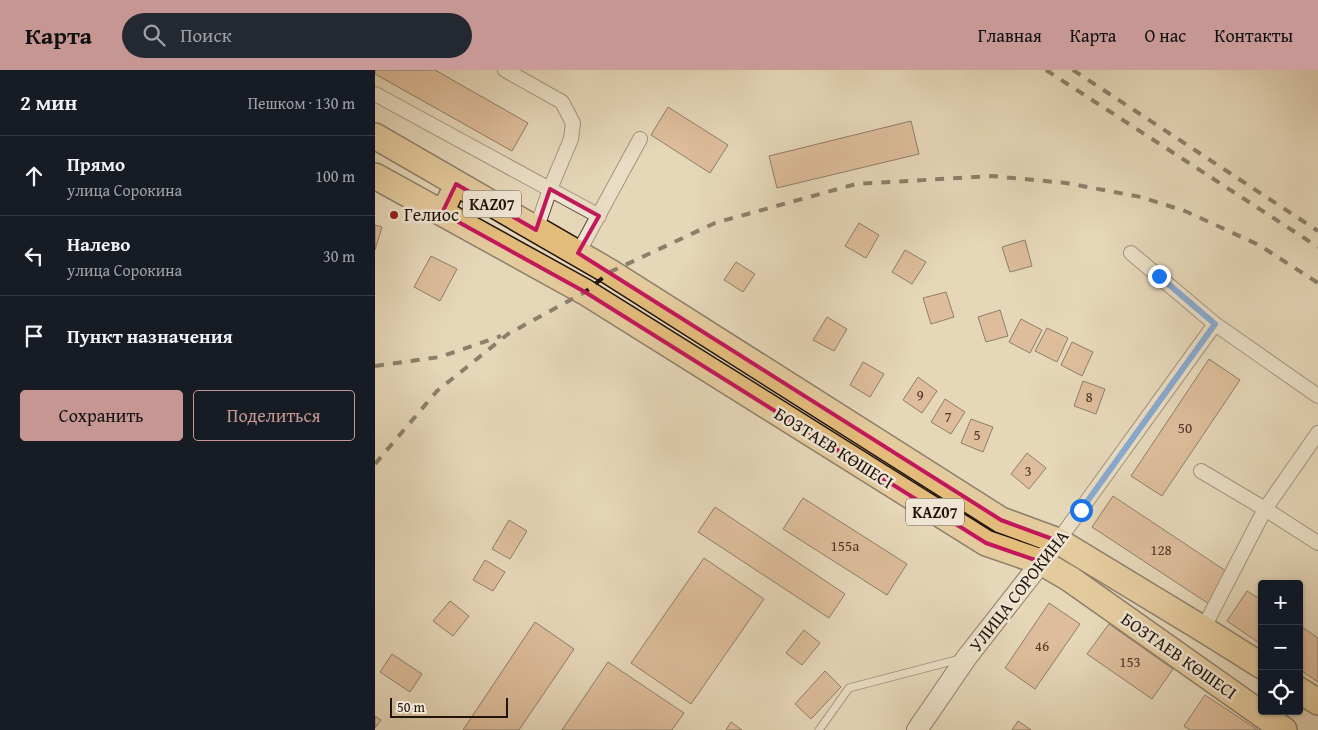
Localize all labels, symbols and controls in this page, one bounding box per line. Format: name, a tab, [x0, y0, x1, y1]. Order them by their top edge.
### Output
search box	[122, 13, 472, 58]
text: Карта	[25, 18, 92, 53]
icon: search	[140, 21, 168, 49]
text: Поиск	[180, 21, 232, 49]
text: Главная	[978, 22, 1042, 49]
text: Карта	[1070, 22, 1116, 49]
text: О нас	[1144, 22, 1186, 49]
text: Контакты	[1214, 22, 1293, 49]
text: 2 мин	[20, 87, 77, 118]
text: Пешком · 130 m	[248, 91, 355, 115]
text: Прямо	[67, 150, 125, 178]
icon: ahead	[20, 162, 48, 190]
text: 100 m	[315, 164, 355, 188]
text: улица Сорокина	[67, 178, 182, 202]
road number: KAZ07	[463, 190, 521, 218]
place label: Гелиос	[404, 201, 459, 228]
marker: Гелиос	[388, 209, 400, 221]
text: Налево	[67, 230, 130, 258]
icon: left	[20, 242, 48, 270]
text: 30 m	[323, 244, 355, 268]
text: улица Сорокина	[67, 258, 182, 282]
route end	[1148, 265, 1171, 288]
icon: arrive	[20, 322, 48, 350]
text: Пункт назначения	[67, 322, 233, 350]
house number: 9	[916, 384, 924, 405]
house number: 8	[1085, 386, 1093, 407]
button: Сохранить	[20, 390, 183, 441]
button: Поделиться	[193, 390, 355, 441]
street label: БОЗТАЕВ КӨШЕСІ	[769, 400, 899, 495]
house number: 7	[944, 406, 952, 427]
house number: 50	[1178, 417, 1192, 438]
house number: 5	[973, 424, 981, 445]
house number: 3	[1024, 460, 1032, 481]
road number: KAZ07	[906, 498, 964, 526]
route start	[1070, 499, 1093, 522]
street label: УЛИЦА СОРОКИНА	[962, 524, 1075, 657]
house number: 155а	[831, 535, 860, 556]
house number: 128	[1150, 539, 1172, 560]
map controls	[1258, 580, 1303, 715]
button: +	[1258, 580, 1303, 625]
street label: БОЗТАЕВ КӨШЕСІ	[1116, 605, 1243, 706]
button: −	[1258, 625, 1303, 670]
house number: 46	[1035, 635, 1049, 656]
house number: 153	[1119, 651, 1141, 672]
button: locate	[1258, 670, 1303, 715]
scale bar	[390, 695, 507, 718]
text: 50 m	[397, 697, 425, 717]

